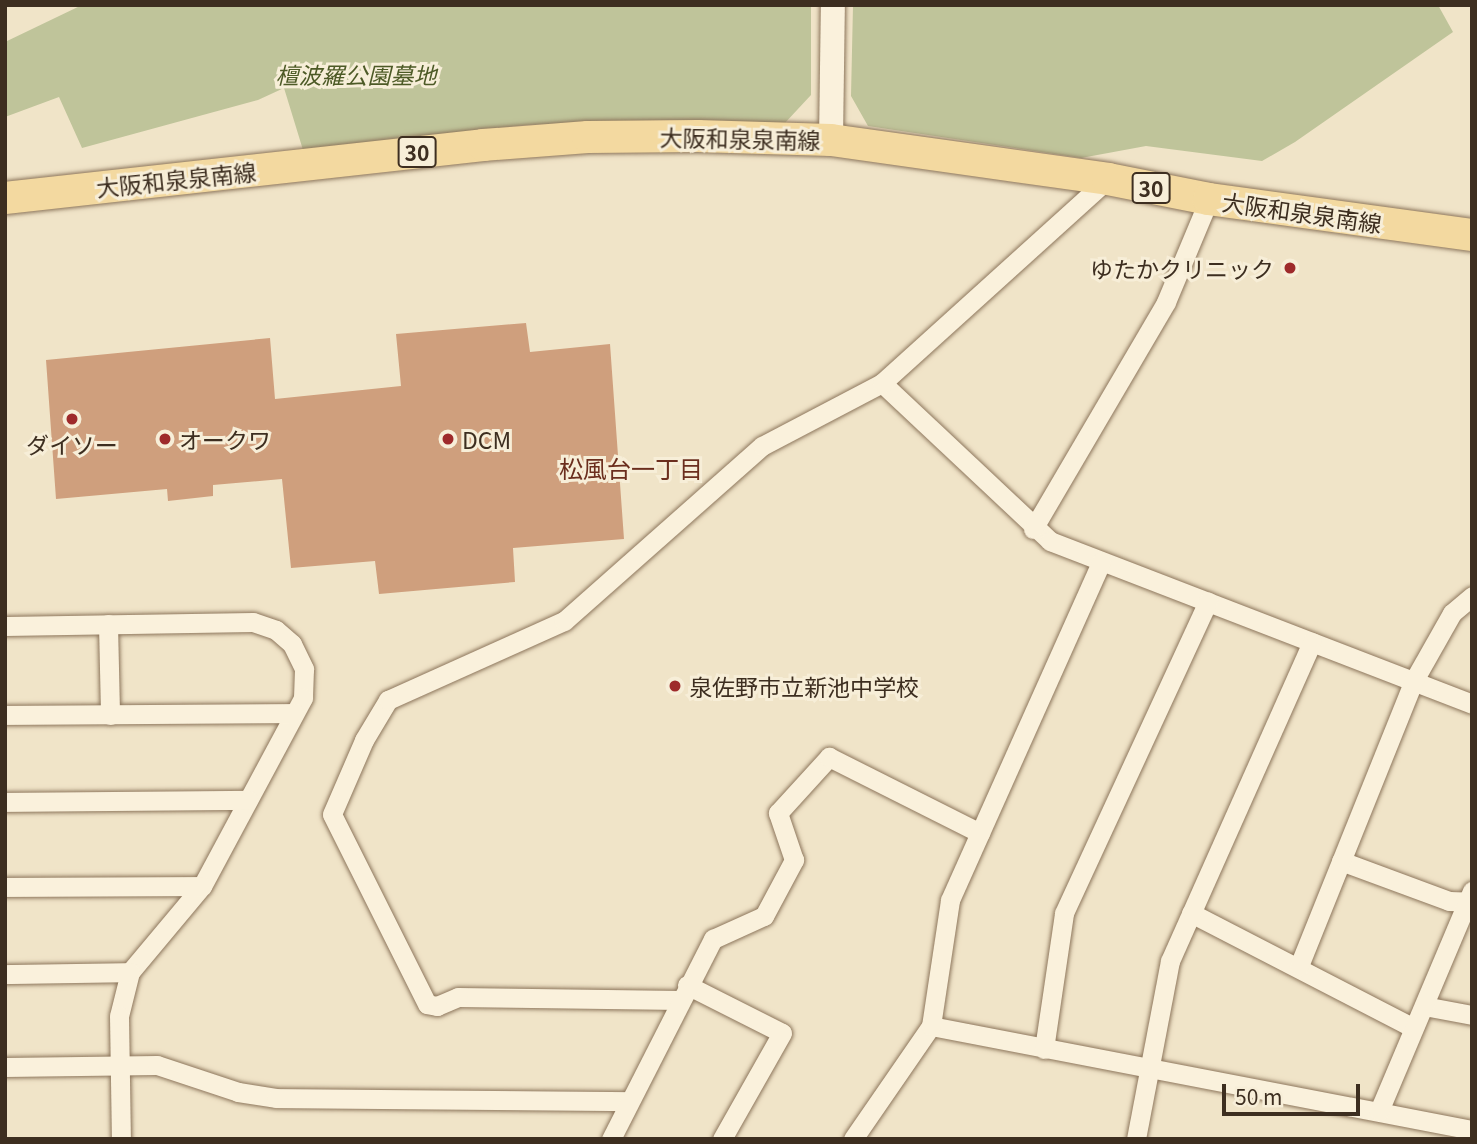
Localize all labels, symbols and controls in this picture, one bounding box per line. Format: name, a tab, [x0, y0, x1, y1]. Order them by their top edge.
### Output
park label: 檀波羅公園墓地	[276, 60, 436, 88]
street label: 大阪和泉泉南線	[659, 123, 821, 153]
road number: 30	[396, 134, 438, 170]
street label: 大阪和泉泉南線	[94, 157, 258, 201]
road number: 30	[1130, 170, 1172, 206]
street label: 大阪和泉泉南線	[1220, 187, 1384, 237]
place label: ゆたかクリニック	[1090, 254, 1274, 282]
marker: ゆたかクリニック	[1280, 258, 1300, 278]
marker: ダイソー	[64, 411, 80, 427]
place label: オークワ	[179, 425, 271, 453]
place label: DCM	[462, 425, 511, 453]
place label: ダイソー	[26, 430, 118, 458]
marker: オークワ	[157, 431, 173, 447]
marker: DCM	[440, 431, 456, 447]
district label: 松風台一丁目	[559, 454, 703, 482]
place label: 泉佐野市立新池中学校	[689, 672, 919, 700]
marker: 泉佐野市立新池中学校	[667, 678, 683, 694]
scale bar	[1225, 1070, 1363, 1114]
text: 50 m	[1235, 1081, 1282, 1111]

